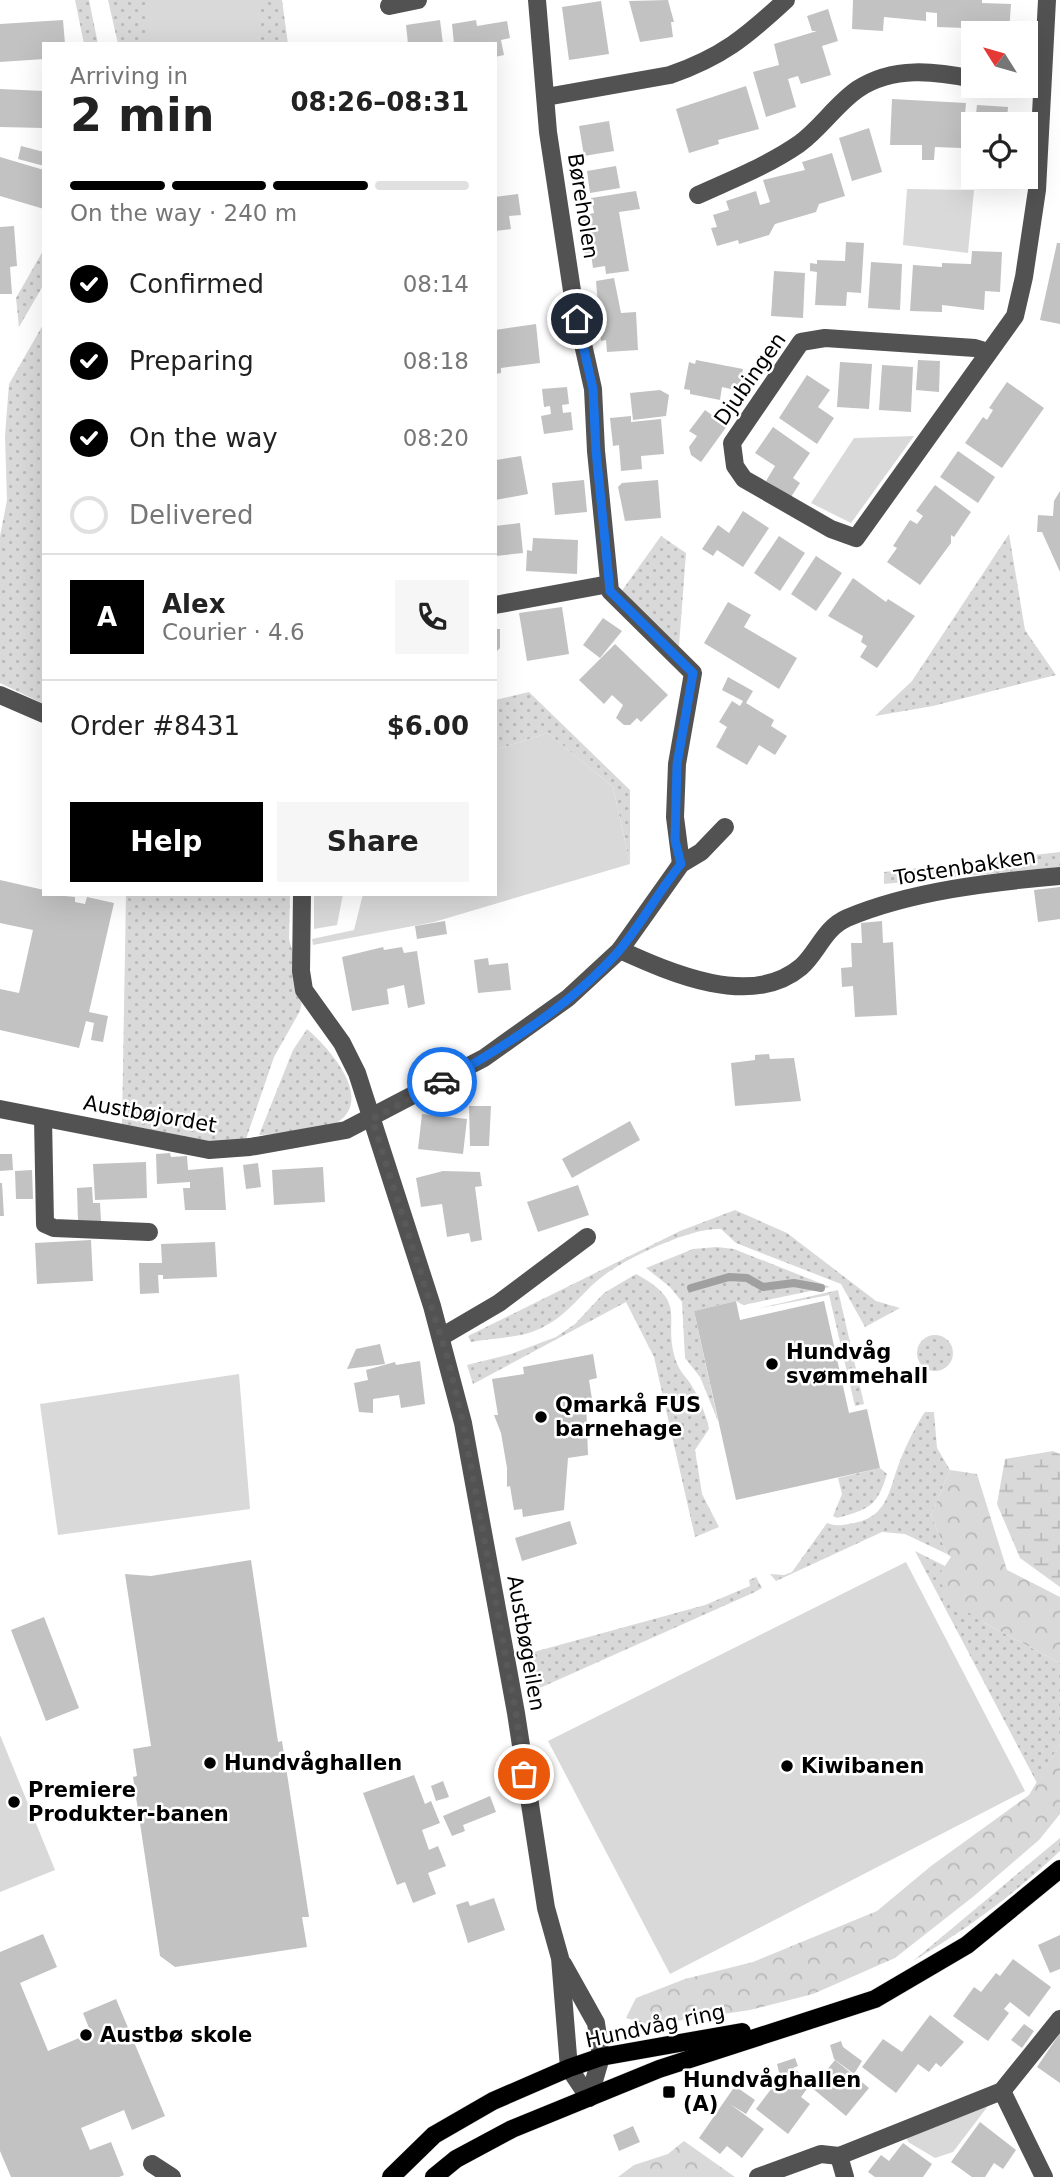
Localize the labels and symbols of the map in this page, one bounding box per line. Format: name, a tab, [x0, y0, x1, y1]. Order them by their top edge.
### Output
north arrow	[961, 21, 1038, 98]
street label: Børeholen	[563, 151, 603, 261]
pin	[547, 289, 607, 349]
street label: Djubingen	[709, 328, 791, 430]
street label: Tostenbakken	[891, 844, 1038, 890]
courier	[407, 1047, 477, 1117]
street label: Austbøjordet	[82, 1091, 218, 1137]
place label: Hundvåg svømmehall	[786, 1339, 928, 1388]
marker: Hundvåg svømmehall	[764, 1356, 780, 1372]
place label: Qmarkå FUS barnehage	[555, 1392, 701, 1441]
marker: Qmarkå FUS barnehage	[533, 1409, 549, 1425]
street label: Austbøgeilen	[502, 1573, 550, 1713]
pin	[494, 1744, 554, 1804]
place label: Hundvåghallen	[224, 1750, 402, 1775]
place label: Kiwibanen	[801, 1754, 924, 1778]
marker: Hundvåghallen	[202, 1755, 218, 1771]
marker: Kiwibanen	[779, 1758, 795, 1774]
place label: Premiere Produkter-banen	[28, 1778, 229, 1826]
marker: Premiere Produkter-banen	[6, 1794, 22, 1810]
street label: Hundvåg ring	[583, 1999, 727, 2053]
place label: Austbø skole	[100, 2023, 252, 2047]
marker: Austbø skole	[78, 2027, 94, 2043]
place label: Hundvåghallen (A)	[683, 2067, 861, 2116]
marker: Hundvåghallen (A)	[661, 2084, 677, 2100]

